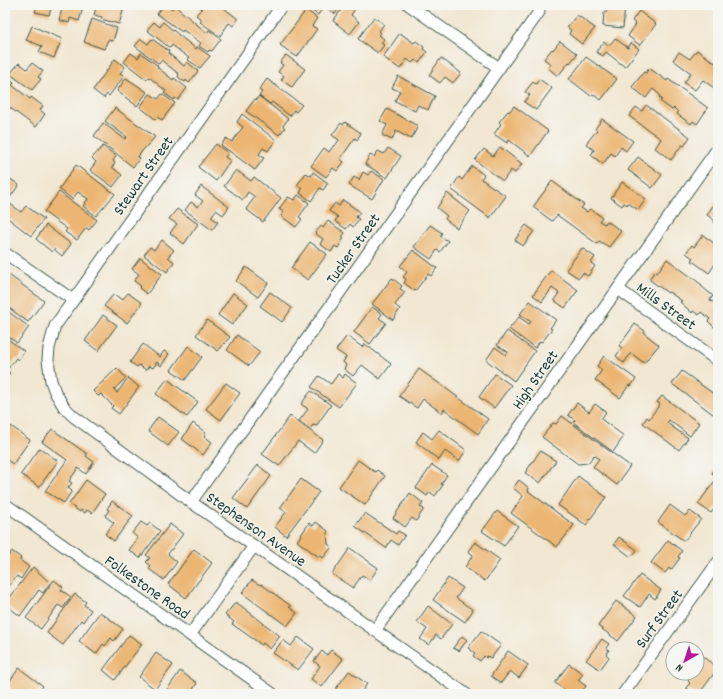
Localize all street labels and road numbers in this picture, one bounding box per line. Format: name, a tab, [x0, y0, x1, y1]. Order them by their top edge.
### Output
street label: Stewart Street	[108, 132, 180, 221]
street label: Tucker Street	[321, 209, 387, 290]
street label: Mills Street	[631, 277, 700, 337]
street label: High Street	[507, 346, 565, 415]
street label: Stephenson Avenue	[201, 487, 310, 573]
street label: Folkestone Road	[99, 550, 194, 626]
street label: Surf Street	[631, 585, 689, 654]

